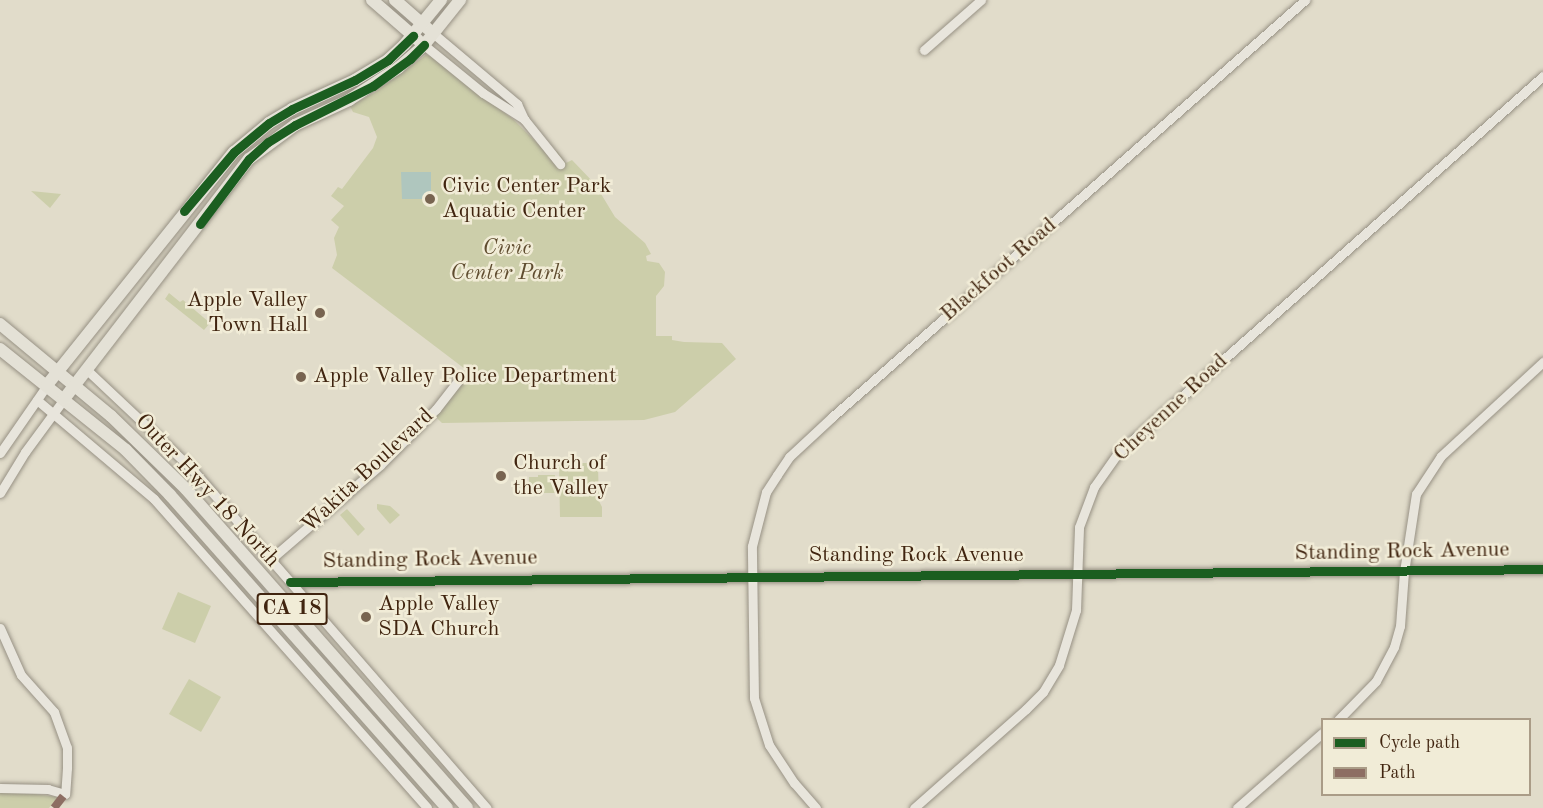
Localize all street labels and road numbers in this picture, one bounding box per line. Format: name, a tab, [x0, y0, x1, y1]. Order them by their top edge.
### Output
street label: Blackfoot Road	[936, 212, 1062, 328]
street label: Cheyenne Road	[1108, 348, 1234, 468]
street label: Wakita Boulevard	[296, 403, 440, 539]
street label: Outer Hwy 18 North	[129, 409, 285, 573]
street label: Standing Rock Avenue	[1294, 537, 1510, 567]
street label: Standing Rock Avenue	[808, 543, 1024, 569]
street label: Standing Rock Avenue	[322, 545, 538, 575]
road number: CA 18	[256, 591, 328, 627]

